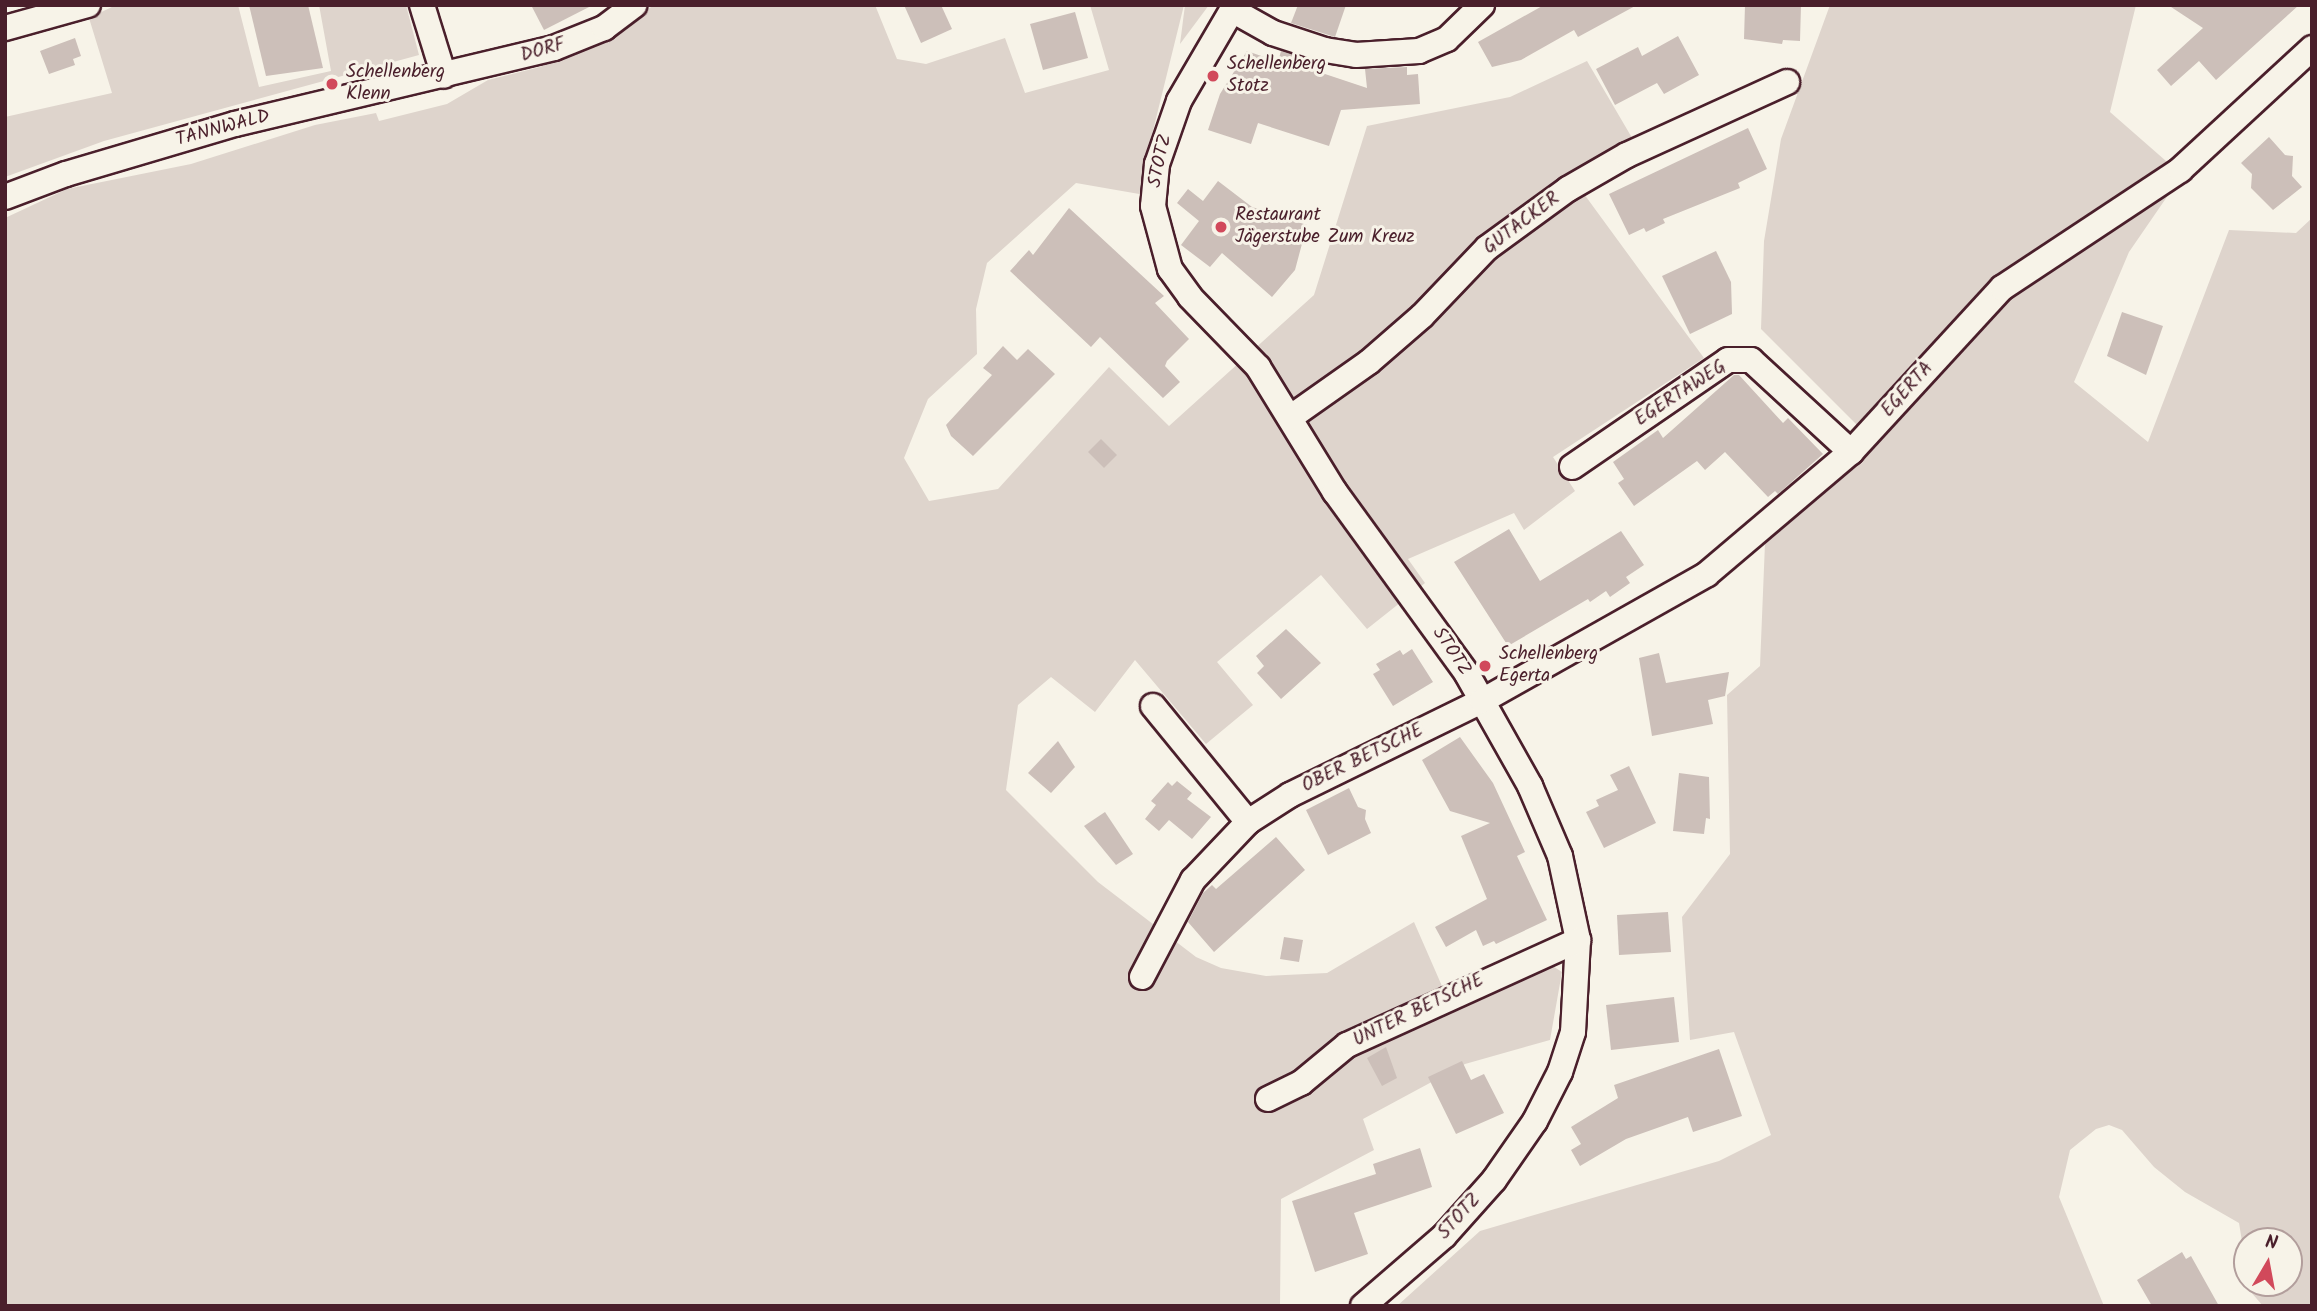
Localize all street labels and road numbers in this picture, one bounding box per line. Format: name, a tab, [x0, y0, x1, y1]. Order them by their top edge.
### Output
street label: DORF	[518, 34, 568, 68]
street label: TANNWALD	[173, 106, 273, 152]
street label: STOTZ	[1144, 132, 1178, 190]
street label: GUTACKER	[1479, 188, 1565, 260]
street label: EGERTAWEG	[1631, 356, 1731, 432]
street label: EGERTA	[1877, 358, 1939, 422]
street label: STOTZ	[1426, 623, 1476, 681]
street label: OBER BETSCHE	[1299, 720, 1427, 798]
street label: UNTER BETSCHE	[1350, 969, 1488, 1053]
street label: STOTZ	[1434, 1189, 1486, 1245]

